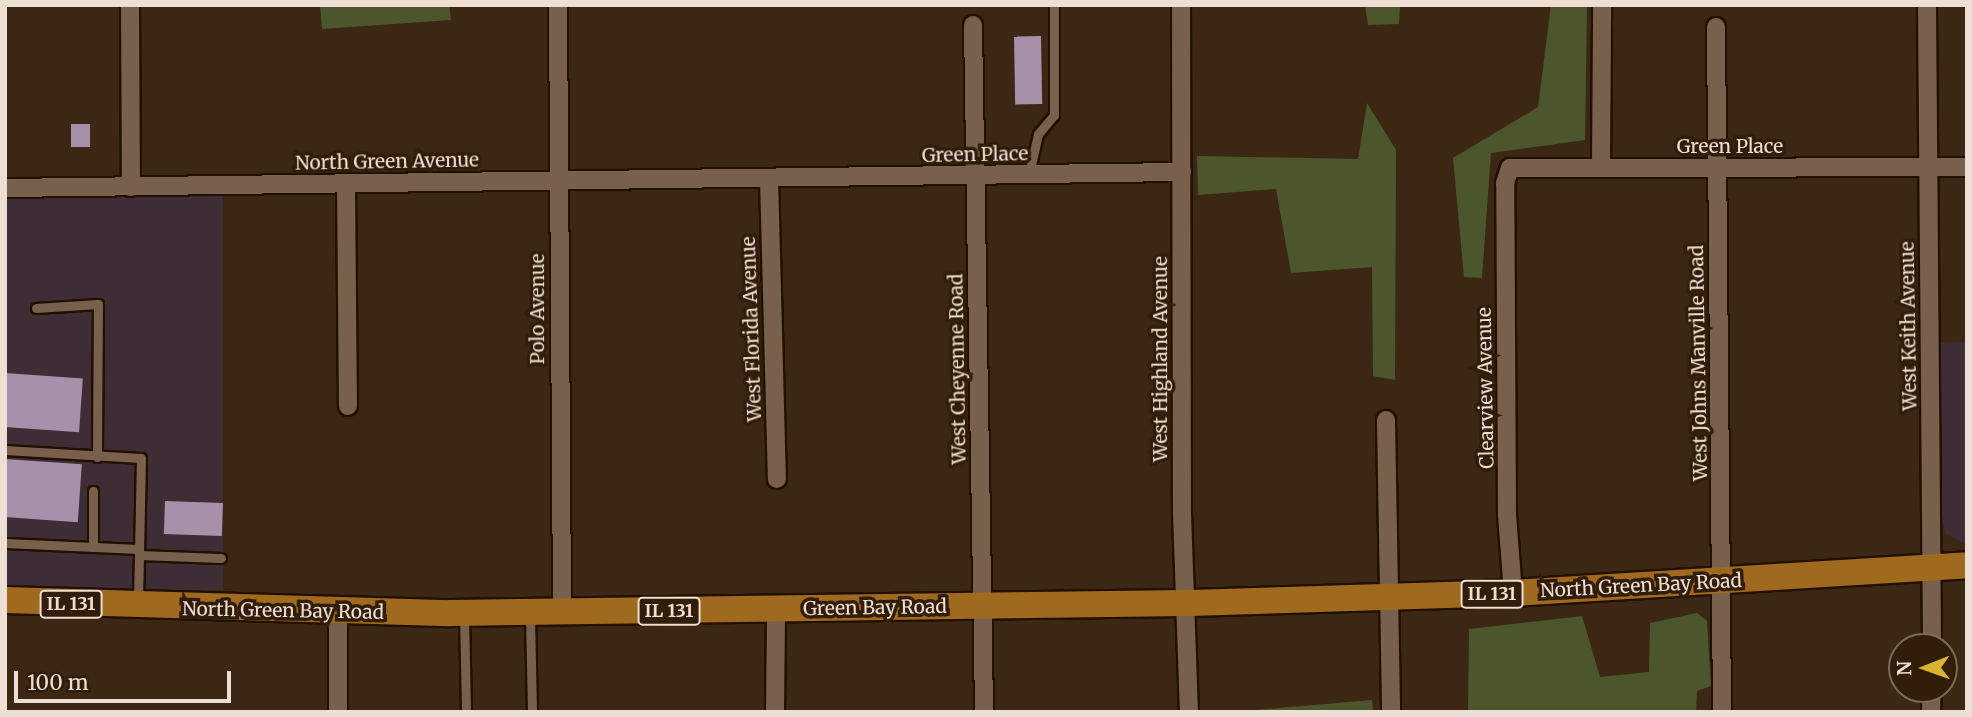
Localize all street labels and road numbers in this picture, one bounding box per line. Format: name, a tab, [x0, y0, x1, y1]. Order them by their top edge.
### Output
street label: Green Place	[1677, 136, 1783, 158]
street label: Green Place	[922, 143, 1028, 167]
street label: North Green Avenue	[295, 149, 479, 175]
street label: West Florida Avenue	[737, 236, 767, 422]
street label: West Keith Avenue	[1896, 241, 1922, 411]
street label: West Johns Manville Road	[1686, 245, 1712, 481]
street label: Polo Avenue	[527, 254, 549, 364]
street label: West Highland Avenue	[1150, 256, 1172, 462]
street label: West Cheyenne Road	[945, 273, 971, 465]
street label: Clearview Avenue	[1473, 307, 1499, 469]
street label: North Green Bay Road	[1540, 569, 1742, 603]
road number: IL 131	[1460, 580, 1524, 608]
road number: IL 131	[40, 590, 102, 618]
street label: Green Bay Road	[803, 595, 947, 621]
road number: IL 131	[638, 596, 700, 626]
street label: North Green Bay Road	[182, 598, 384, 624]

